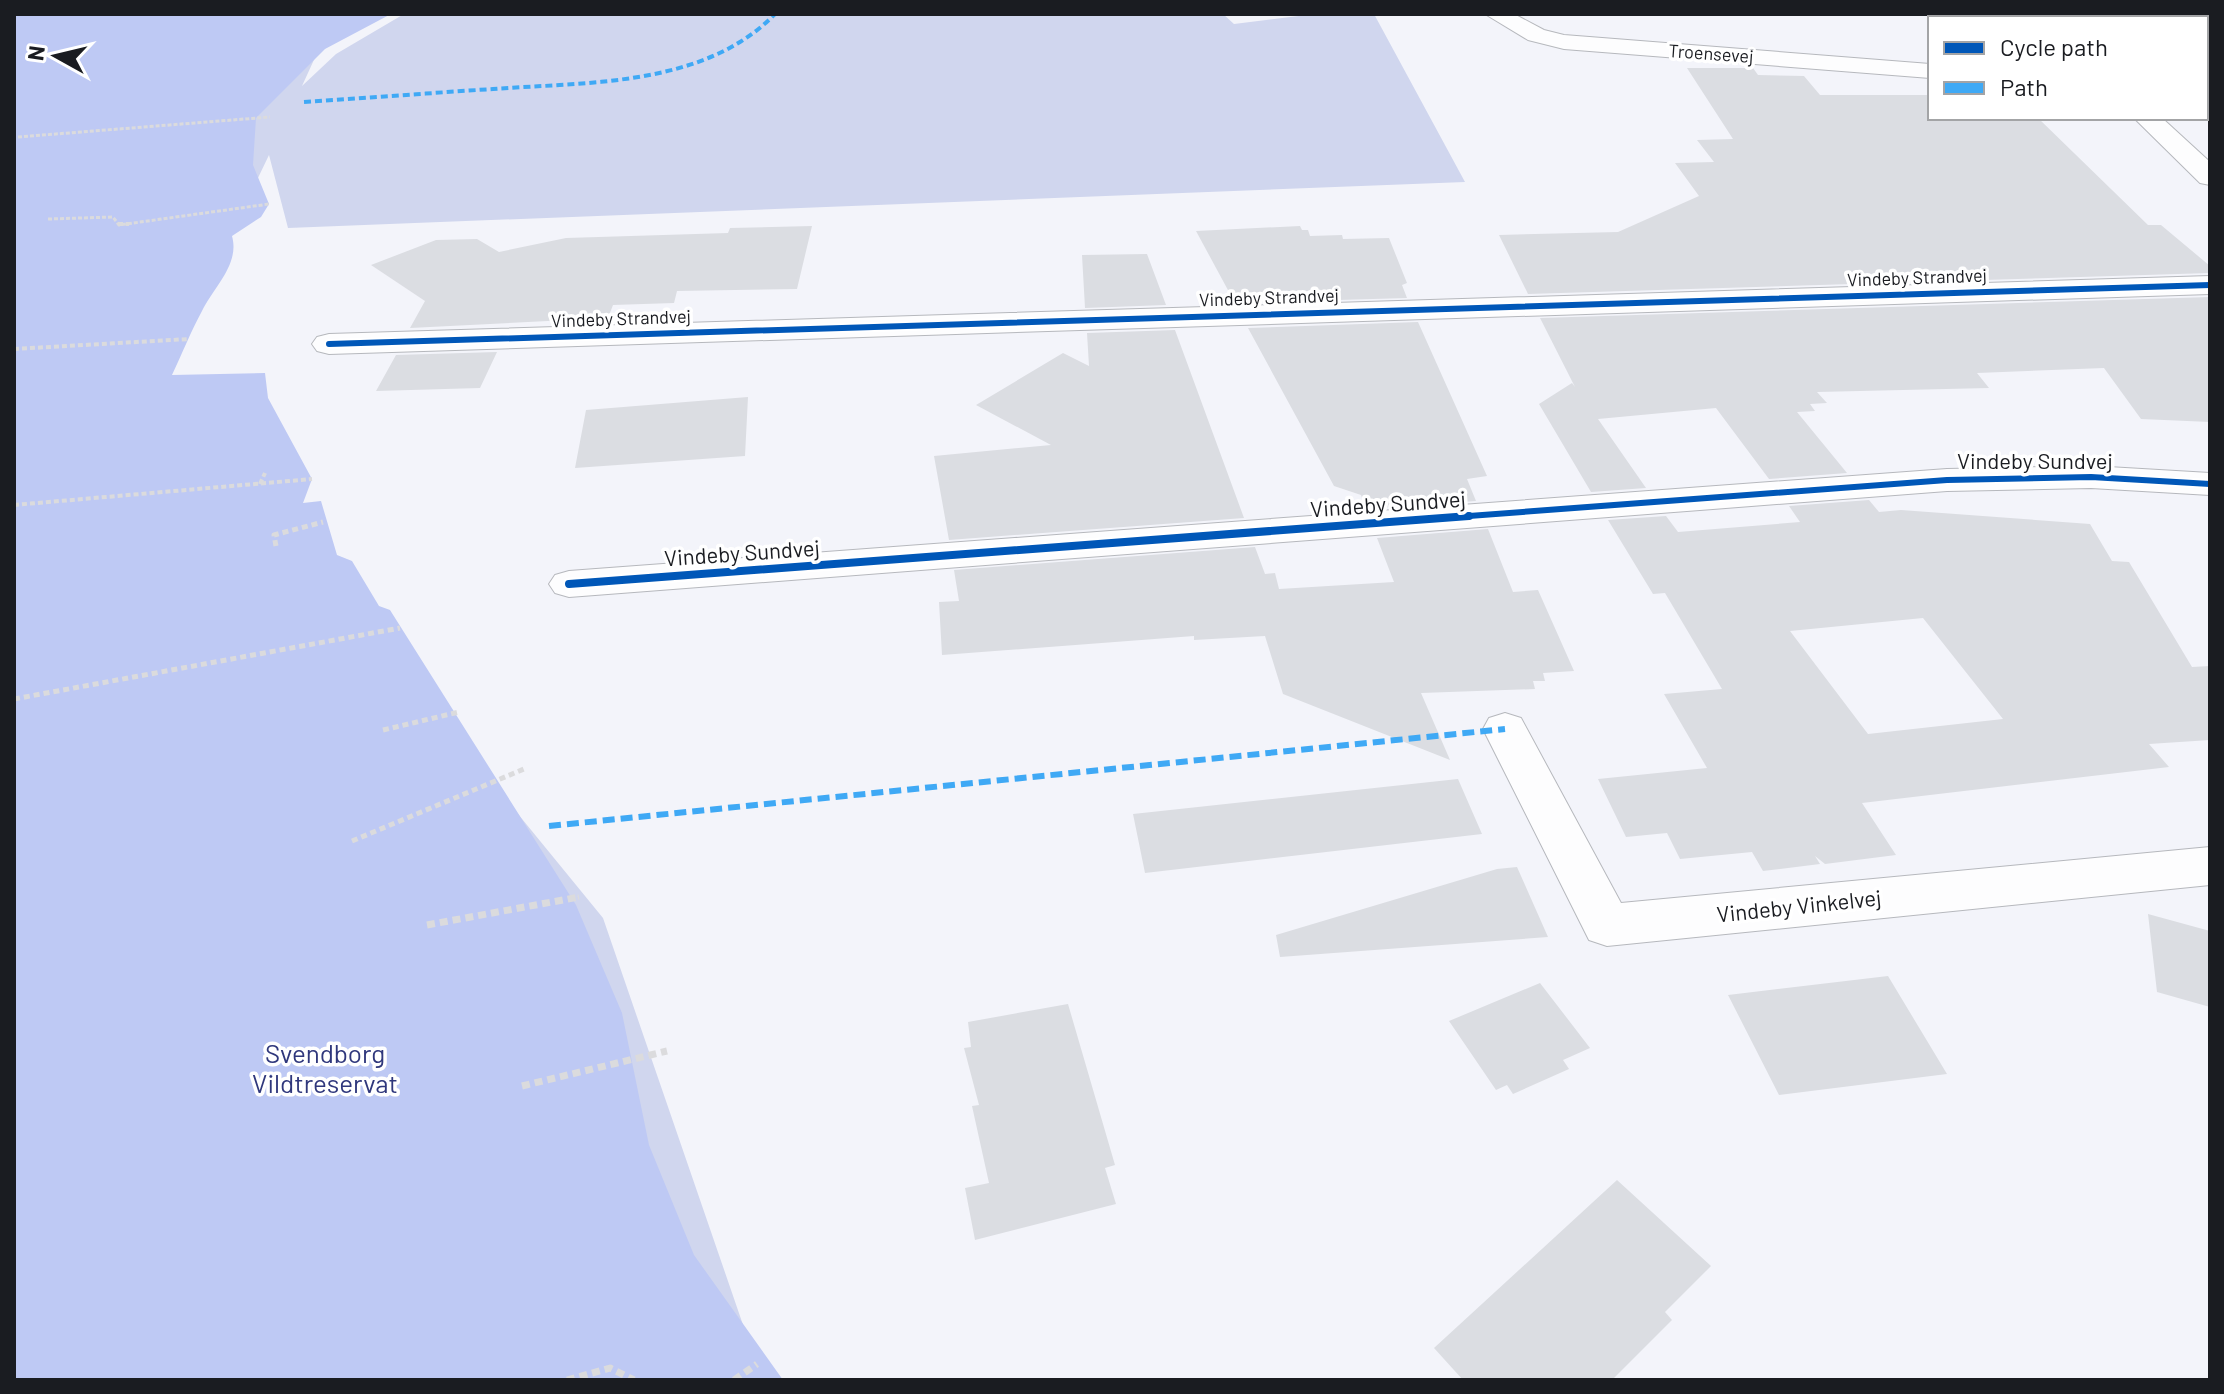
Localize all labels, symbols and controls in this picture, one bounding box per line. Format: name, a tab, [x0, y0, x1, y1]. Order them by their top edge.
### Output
north arrow	[16, 16, 96, 96]
legend	[1928, 16, 2208, 120]
text: Cycle path	[2000, 32, 2108, 61]
street label: Troensevej	[1668, 39, 1754, 67]
text: N	[21, 44, 49, 62]
text: Path	[2000, 72, 2048, 101]
street label: Vindeby Strandvej	[1847, 264, 1987, 290]
street label: Vindeby Strandvej	[1199, 284, 1339, 310]
street label: Vindeby Strandvej	[551, 305, 691, 331]
street label: Vindeby Sundvej	[1957, 447, 2113, 473]
street label: Vindeby Sundvej	[1309, 485, 1467, 521]
street label: Vindeby Sundvej	[663, 534, 821, 570]
street label: Vindeby Vinkelvej	[1715, 883, 1882, 927]
park label: Svendborg Vildtreservat	[252, 1037, 398, 1098]

